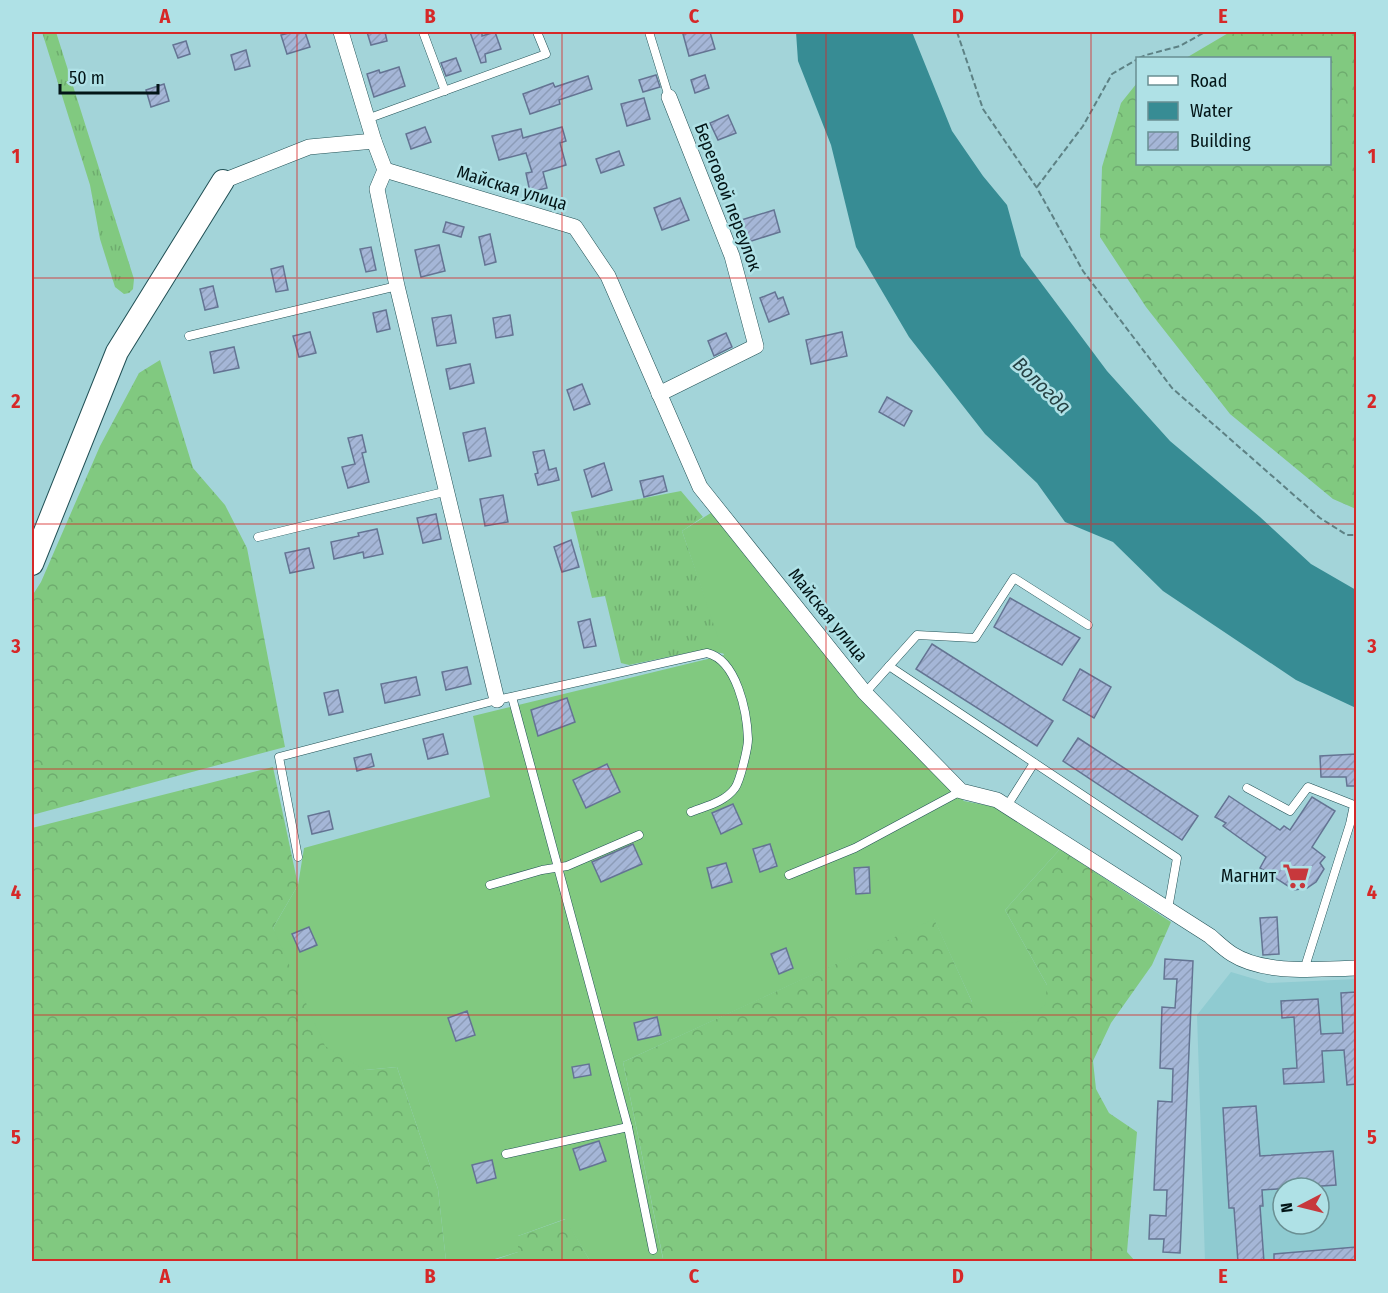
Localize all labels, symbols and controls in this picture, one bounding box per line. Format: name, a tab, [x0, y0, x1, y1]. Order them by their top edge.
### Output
text: A	[159, 4, 172, 28]
text: B	[424, 4, 436, 28]
text: C	[689, 4, 700, 28]
text: D	[952, 4, 964, 28]
text: E	[1218, 4, 1228, 28]
scale bar	[60, 57, 158, 95]
legend	[1136, 57, 1331, 165]
text: 50 m	[69, 67, 105, 89]
text: Road	[1190, 70, 1227, 92]
text: Water	[1190, 100, 1233, 122]
street label: Береговой переулок	[690, 120, 767, 275]
text: Building	[1190, 130, 1251, 152]
text: 1	[12, 144, 20, 168]
text: 1	[1368, 144, 1376, 168]
street label: Майская улица	[454, 161, 570, 215]
water label: Вологда	[1008, 352, 1076, 418]
text: 2	[10, 389, 21, 413]
text: 2	[1366, 389, 1377, 413]
street label: Майская улица	[784, 564, 873, 666]
text: 3	[10, 634, 21, 658]
text: 3	[1366, 634, 1377, 658]
supermarket icon: Магнит	[1281, 861, 1311, 891]
place label: Магнит	[1221, 865, 1277, 887]
text: 4	[11, 880, 21, 904]
text: 4	[1367, 880, 1377, 904]
text: 5	[11, 1125, 21, 1149]
text: 5	[1367, 1125, 1377, 1149]
north arrow	[1271, 1176, 1331, 1236]
text: N	[1277, 1202, 1297, 1214]
text: A	[159, 1264, 172, 1288]
text: B	[424, 1264, 436, 1288]
text: C	[689, 1264, 700, 1288]
text: D	[952, 1264, 964, 1288]
text: E	[1218, 1264, 1228, 1288]

